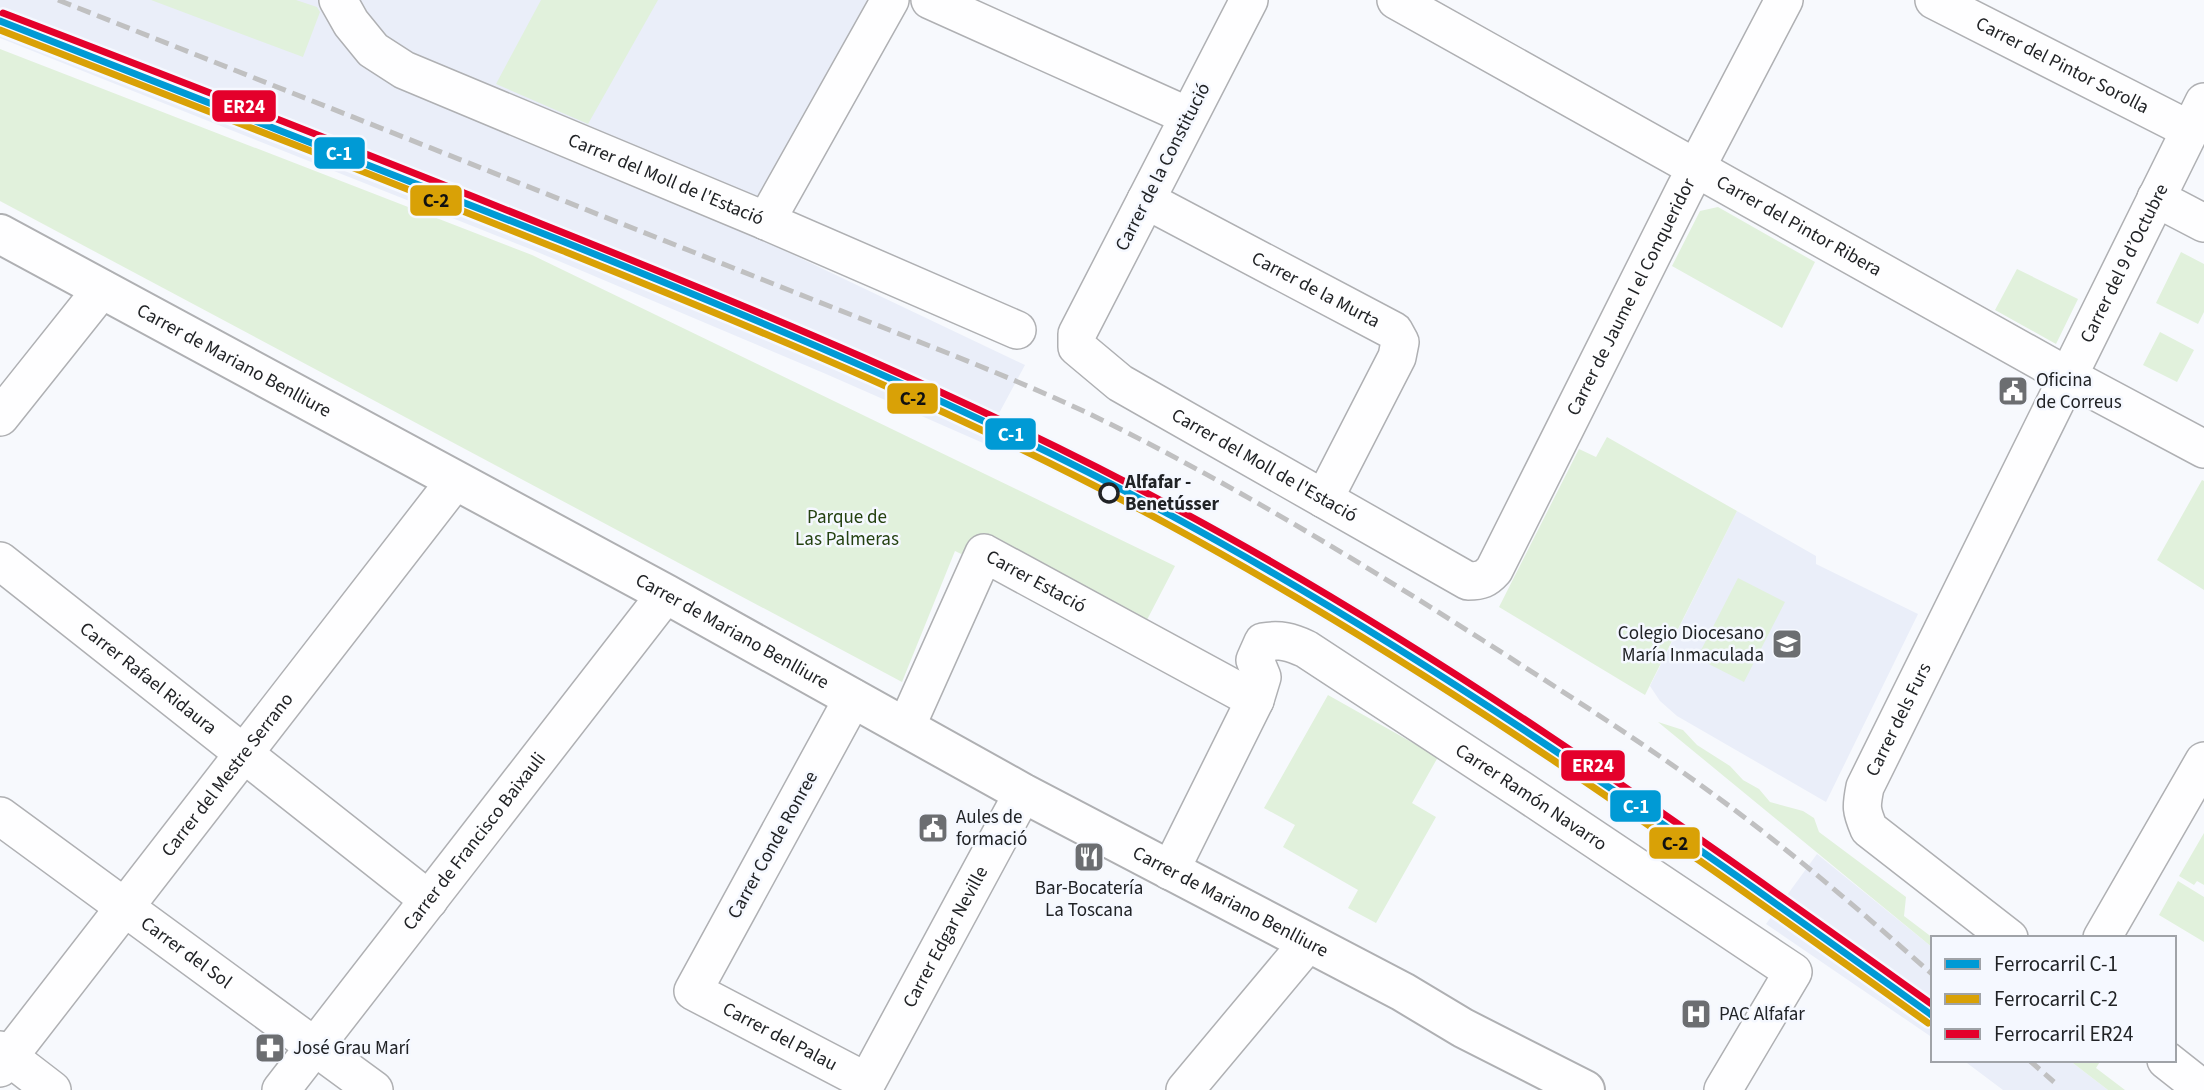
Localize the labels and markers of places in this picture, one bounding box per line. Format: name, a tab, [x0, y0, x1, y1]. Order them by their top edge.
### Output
place label: Oficina de Correus	[2036, 367, 2122, 416]
public building icon: Oficina de Correus	[1996, 374, 2030, 408]
place label: Alfafar - Benetússer	[1124, 469, 1220, 518]
marker: Alfafar - Benetússer	[1099, 483, 1119, 503]
place label: Colegio Diocesano María Inmaculada	[1618, 620, 1764, 669]
school or university icon: Colegio Diocesano María Inmaculada	[1770, 627, 1804, 661]
place label: Aules de formació	[956, 804, 1027, 853]
public building icon: Aules de formació	[916, 811, 950, 845]
restaurant icon: Bar-Bocatería La Toscana	[1072, 840, 1106, 874]
place label: Bar-Bocatería La Toscana	[1035, 875, 1143, 924]
hospital icon: PAC Alfafar	[1679, 997, 1713, 1031]
place label: PAC Alfafar	[1719, 1001, 1805, 1028]
pharmacy icon: José Grau Marí	[253, 1031, 287, 1065]
place label: José Grau Marí	[293, 1035, 411, 1062]

